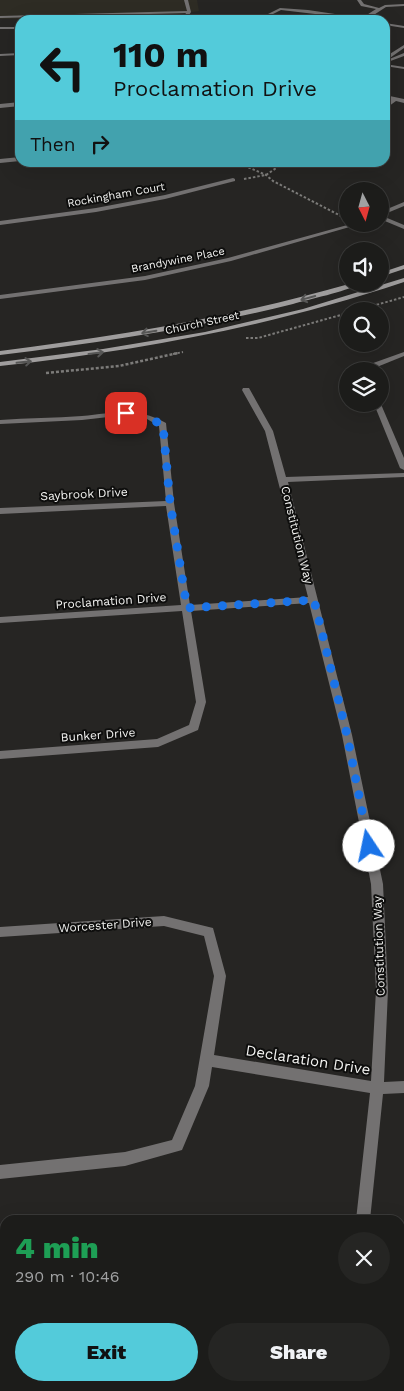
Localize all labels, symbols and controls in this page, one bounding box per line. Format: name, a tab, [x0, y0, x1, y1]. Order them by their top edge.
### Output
text: 110 m	[113, 34, 209, 76]
icon: left	[30, 35, 95, 100]
text: Proclamation Drive	[113, 76, 317, 101]
icon: right	[86, 130, 114, 158]
text: Then	[30, 133, 76, 156]
street label: Rockingham Court	[66, 180, 166, 210]
north arrow	[339, 182, 389, 232]
map controls	[339, 182, 389, 412]
button: sound	[339, 242, 389, 292]
street label: Brandywine Place	[130, 245, 226, 275]
one-way arrow	[300, 293, 316, 303]
button: search	[339, 302, 389, 352]
street label: Church Street	[164, 309, 241, 337]
one-way arrow	[142, 328, 158, 338]
one-way arrow	[87, 348, 103, 358]
one-way arrow	[15, 357, 31, 366]
button: layers	[339, 362, 389, 412]
pin	[105, 392, 147, 434]
icon: arrive	[112, 399, 140, 427]
street label: Saybrook Drive	[40, 485, 128, 503]
street label: Constitution Way	[278, 485, 316, 586]
street label: Proclamation Drive	[55, 590, 167, 612]
street label: Bunker Drive	[60, 725, 136, 745]
position arrow	[342, 819, 394, 871]
street label: Constitution Way	[370, 895, 388, 996]
street label: Worcester Drive	[58, 915, 152, 935]
street label: Declaration Drive	[244, 1041, 372, 1079]
text: 4 min	[15, 1230, 99, 1265]
button: close	[338, 1232, 390, 1284]
text: 290 m · 10:46	[15, 1267, 120, 1286]
button: Exit	[15, 1323, 198, 1381]
button: Share	[208, 1323, 390, 1381]

